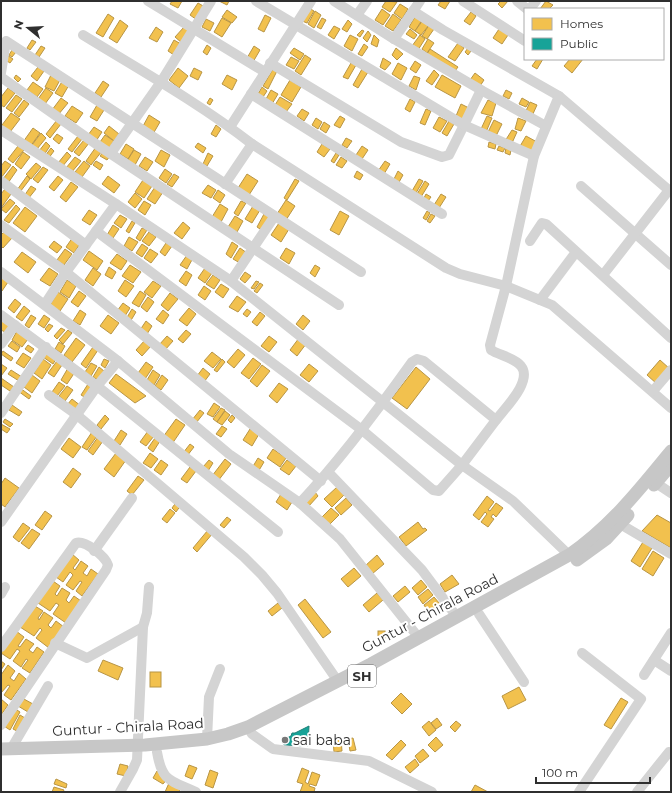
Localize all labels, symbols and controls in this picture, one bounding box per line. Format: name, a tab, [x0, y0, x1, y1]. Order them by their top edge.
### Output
north arrow	[8, 8, 48, 48]
legend	[524, 8, 664, 60]
text: Homes	[560, 16, 603, 31]
text: N	[10, 19, 27, 31]
text: Public	[560, 36, 598, 51]
street label: Guntur - Chirala Road	[359, 569, 501, 657]
road number: SH	[348, 665, 376, 687]
street label: Guntur - Chirala Road	[52, 714, 204, 740]
place label: sai baba	[293, 731, 351, 749]
marker: sai baba	[280, 735, 290, 745]
scale bar	[536, 759, 650, 785]
text: 100 m	[542, 765, 578, 780]

